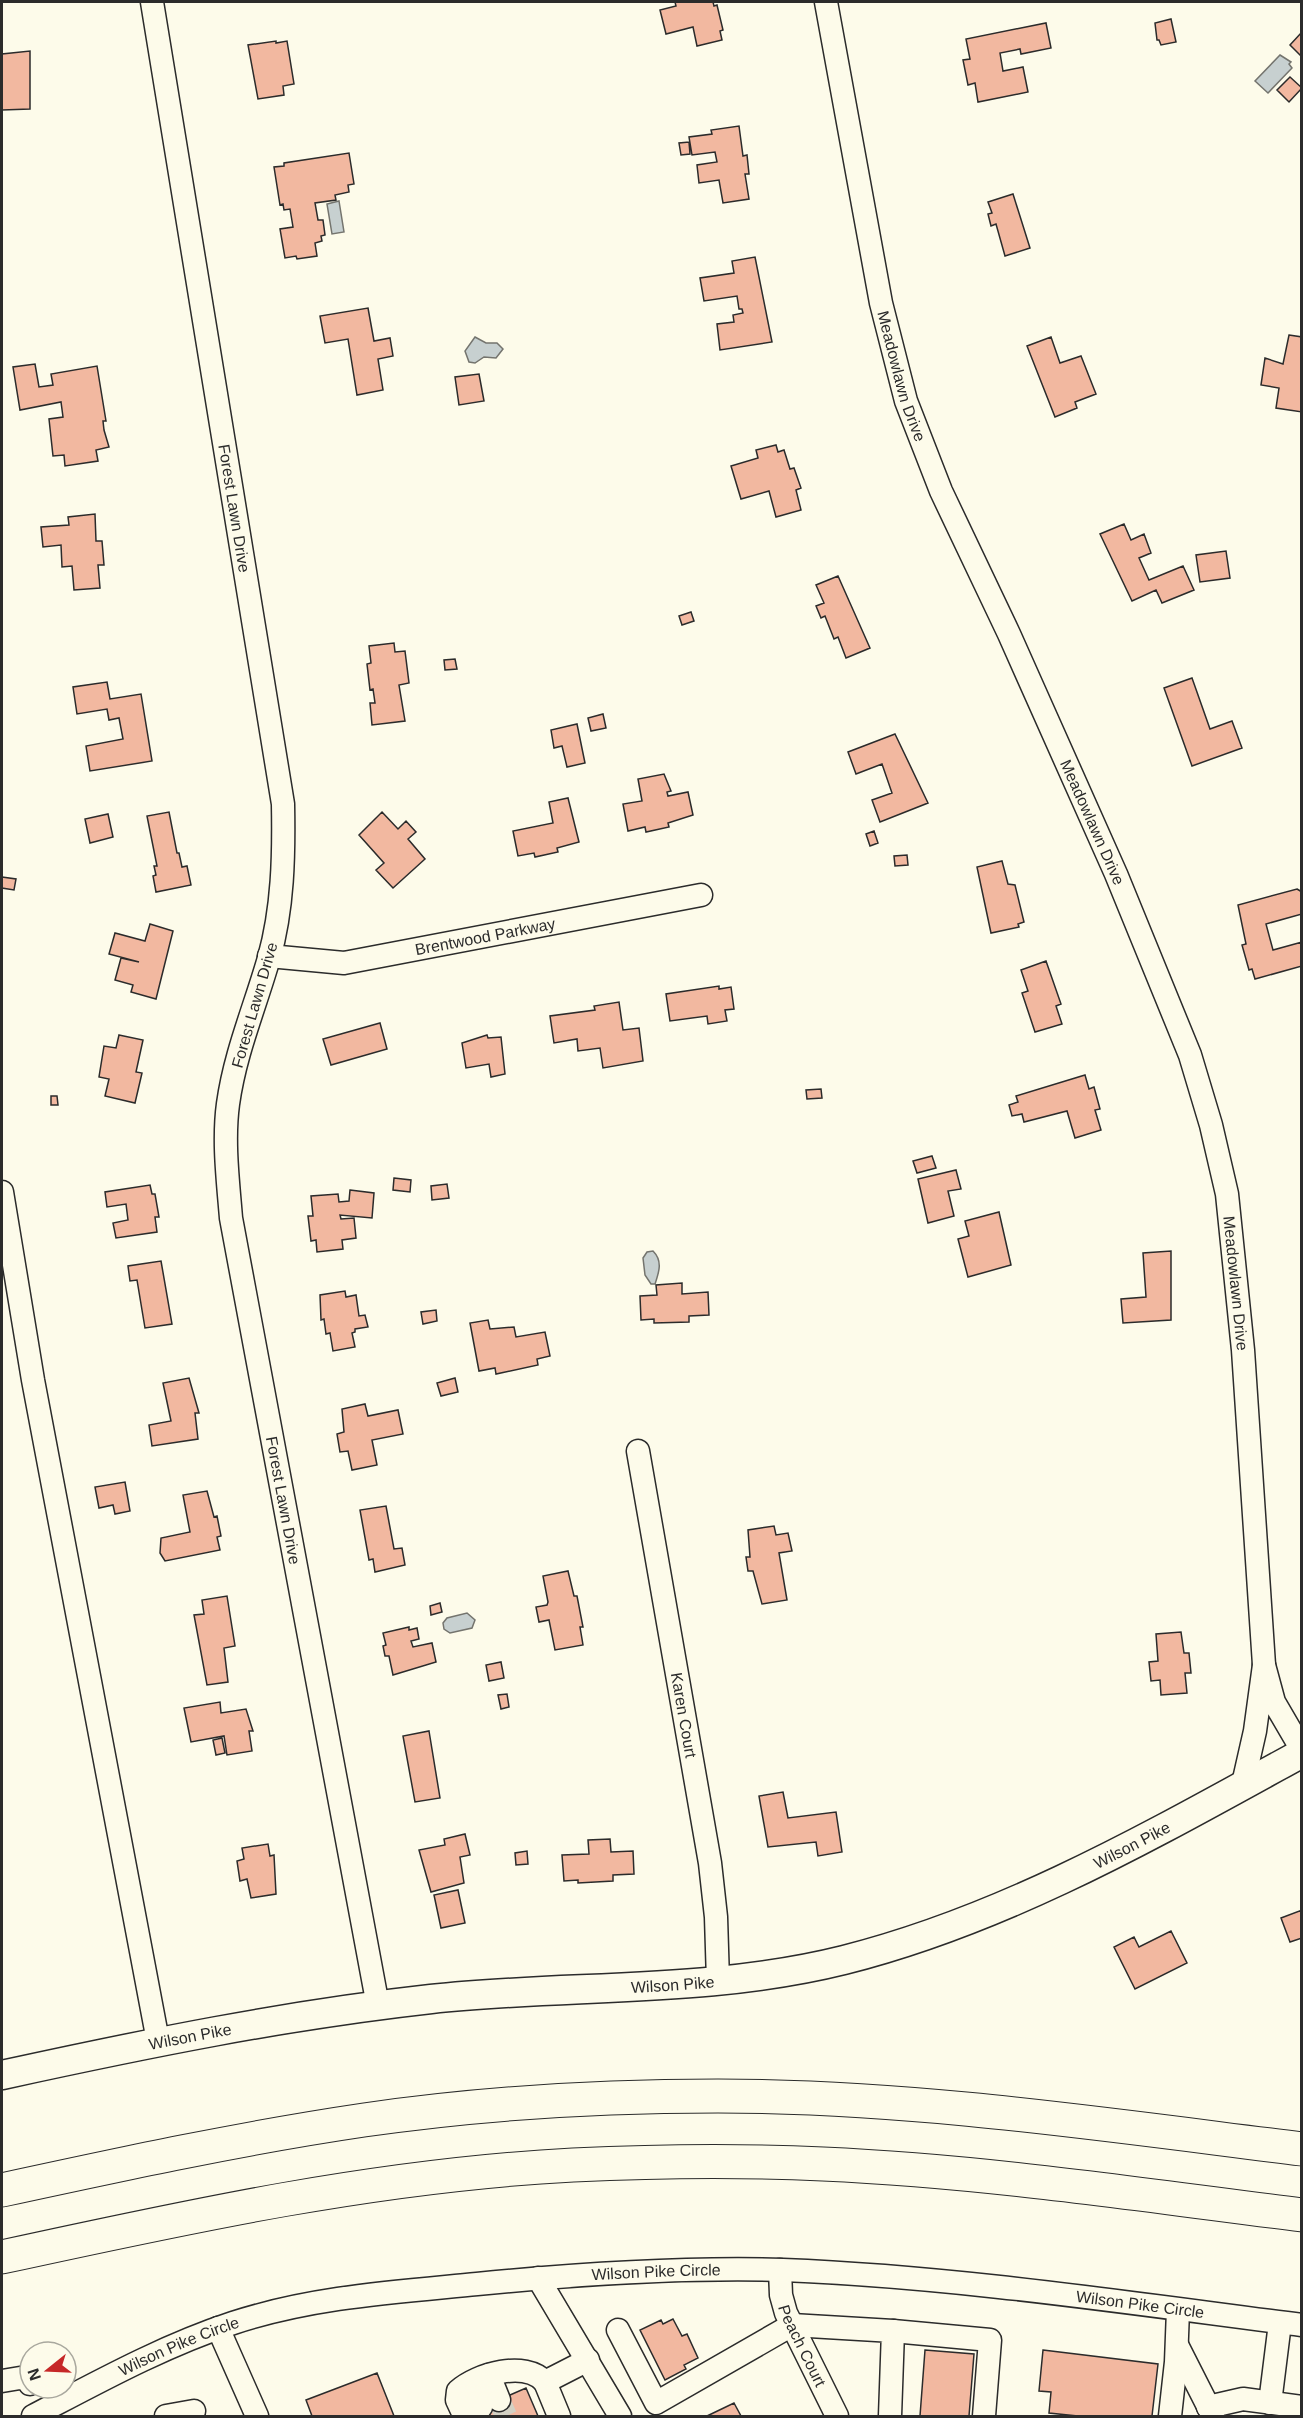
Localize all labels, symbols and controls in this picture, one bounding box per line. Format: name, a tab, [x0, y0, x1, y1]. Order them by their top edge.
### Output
street label: Meadowlawn Drive	[874, 309, 929, 444]
street label: Forest Lawn Drive	[215, 443, 253, 574]
street label: Meadowlawn Drive	[1057, 757, 1128, 888]
street label: Brentwood Parkway	[414, 915, 557, 958]
street label: Forest Lawn Drive	[228, 940, 281, 1070]
street label: Meadowlawn Drive	[1220, 1215, 1251, 1352]
street label: Forest Lawn Drive	[263, 1435, 303, 1566]
street label: Karen Court	[668, 1671, 700, 1760]
street label: Wilson Pike	[1091, 1818, 1173, 1872]
street label: Wilson Pike	[630, 1973, 715, 1996]
street label: Wilson Pike	[147, 2021, 233, 2053]
street label: Wilson Pike Circle	[591, 2261, 721, 2283]
street label: Wilson Pike Circle	[1075, 2288, 1205, 2321]
street label: Peach Court	[775, 2303, 829, 2390]
street label: Wilson Pike Circle	[116, 2314, 241, 2379]
north arrow	[18, 2340, 78, 2400]
text: N	[24, 2366, 44, 2383]

